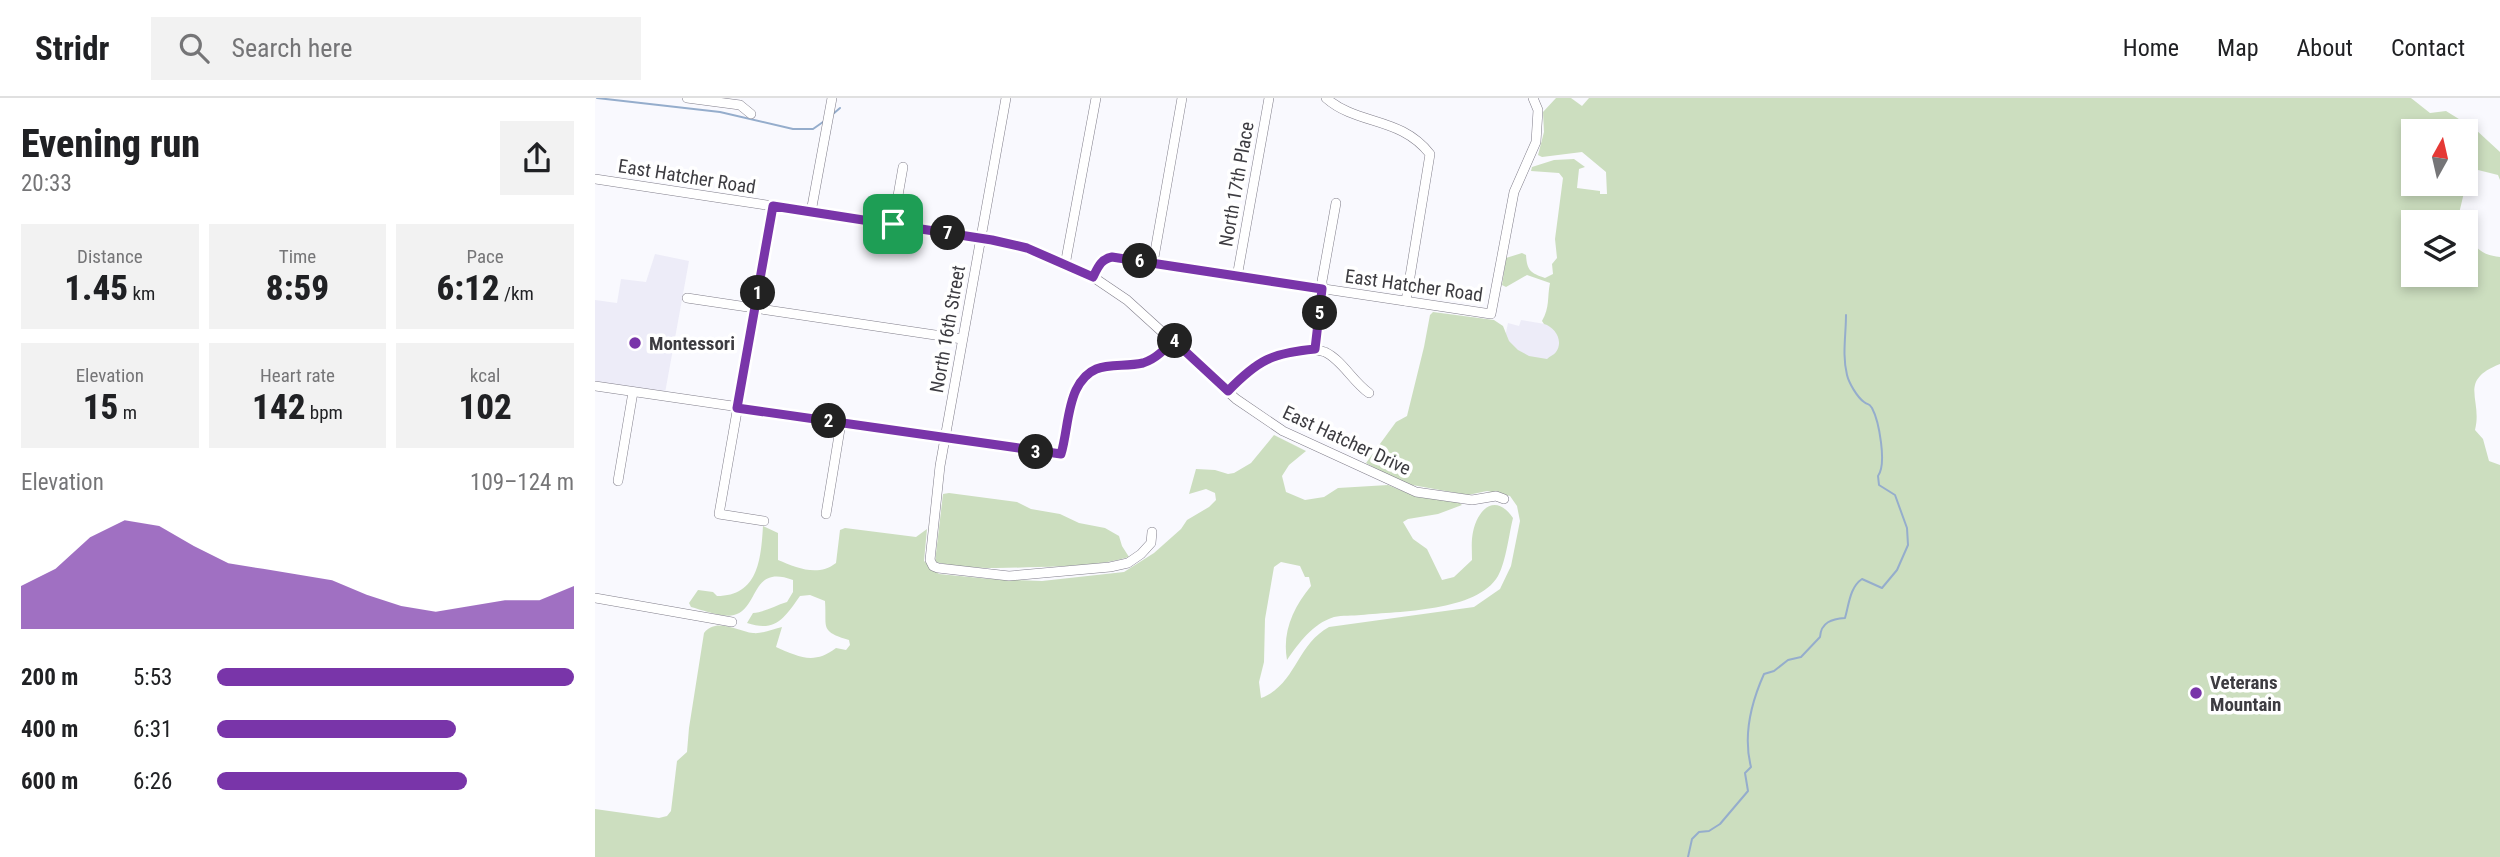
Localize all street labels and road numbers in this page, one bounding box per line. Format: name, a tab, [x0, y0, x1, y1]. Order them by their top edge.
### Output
street label: North 17th Place	[1214, 120, 1259, 248]
street label: East Hatcher Road	[617, 154, 757, 199]
street label: North 16th Street	[925, 263, 970, 395]
street label: East Hatcher Road	[1344, 264, 1484, 307]
street label: East Hatcher Drive	[1279, 401, 1415, 480]

